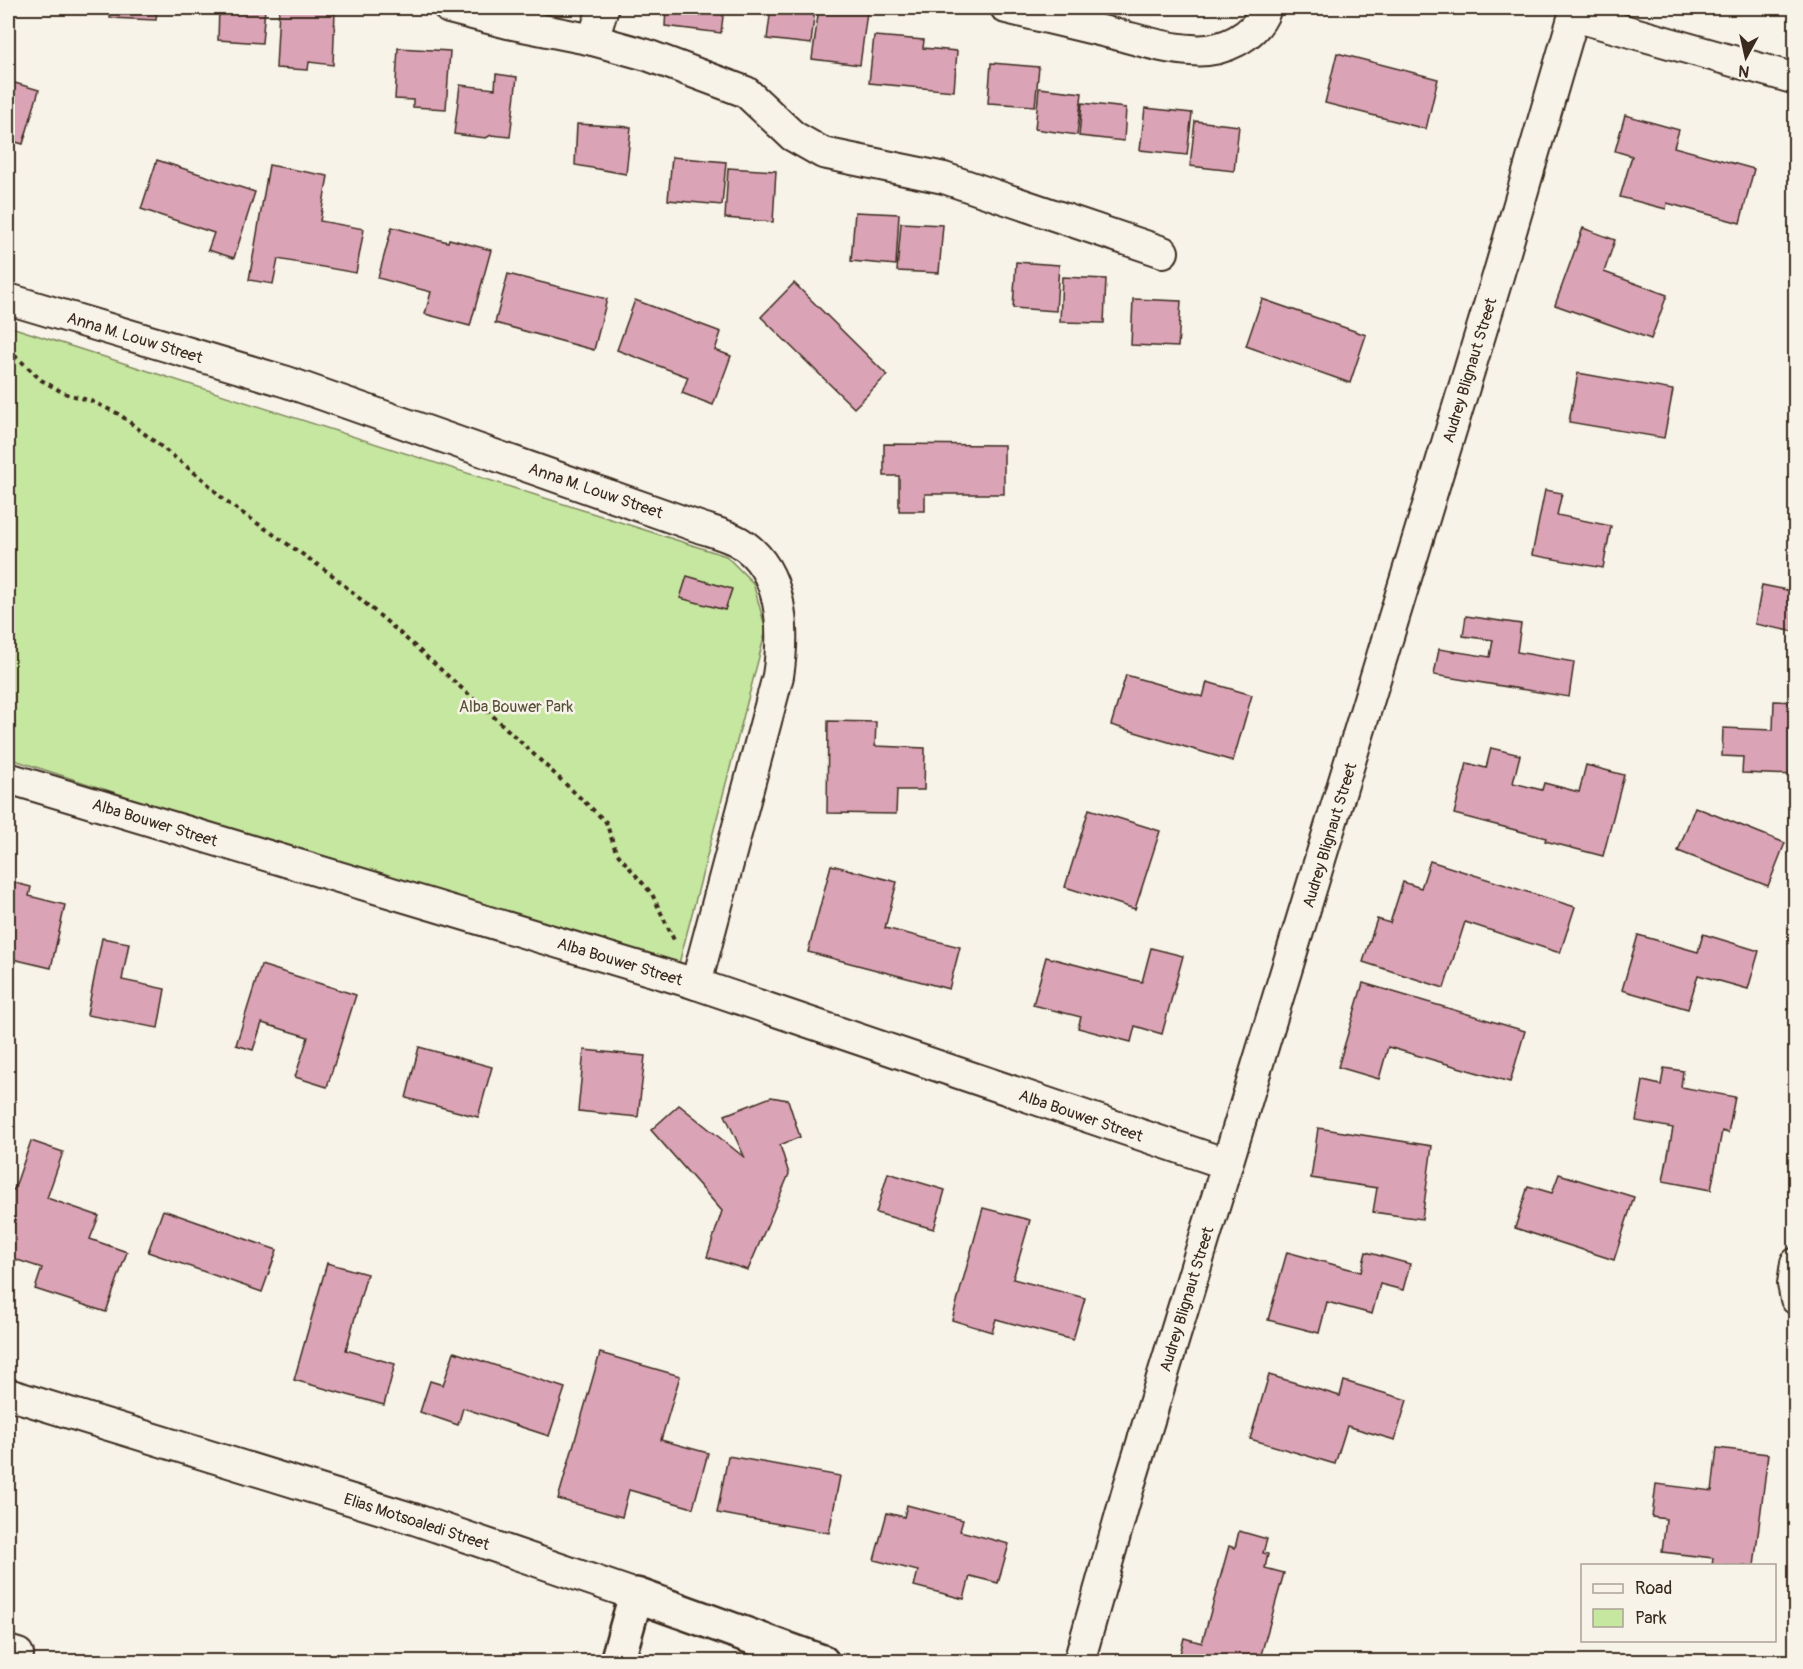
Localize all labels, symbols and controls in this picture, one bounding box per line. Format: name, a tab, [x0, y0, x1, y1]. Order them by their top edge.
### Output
north arrow	[1716, 27, 1776, 87]
text: N	[1737, 60, 1751, 82]
street label: Audrey Blignaut Street	[1438, 295, 1502, 445]
street label: Anna M. Louw Street	[64, 308, 205, 368]
street label: Anna M. Louw Street	[526, 459, 666, 523]
park label: Alba Bouwer Park	[459, 697, 574, 717]
street label: Audrey Blignaut Street	[1298, 760, 1362, 910]
street label: Alba Bouwer Street	[90, 794, 220, 852]
street label: Alba Bouwer Street	[555, 933, 685, 991]
street label: Alba Bouwer Street	[1016, 1085, 1146, 1147]
street label: Audrey Blignaut Street	[1155, 1224, 1219, 1374]
street label: Elias Motsoaledi Street	[341, 1489, 493, 1555]
legend	[1581, 1564, 1776, 1642]
text: Road	[1635, 1577, 1672, 1600]
text: Park	[1635, 1607, 1667, 1630]

